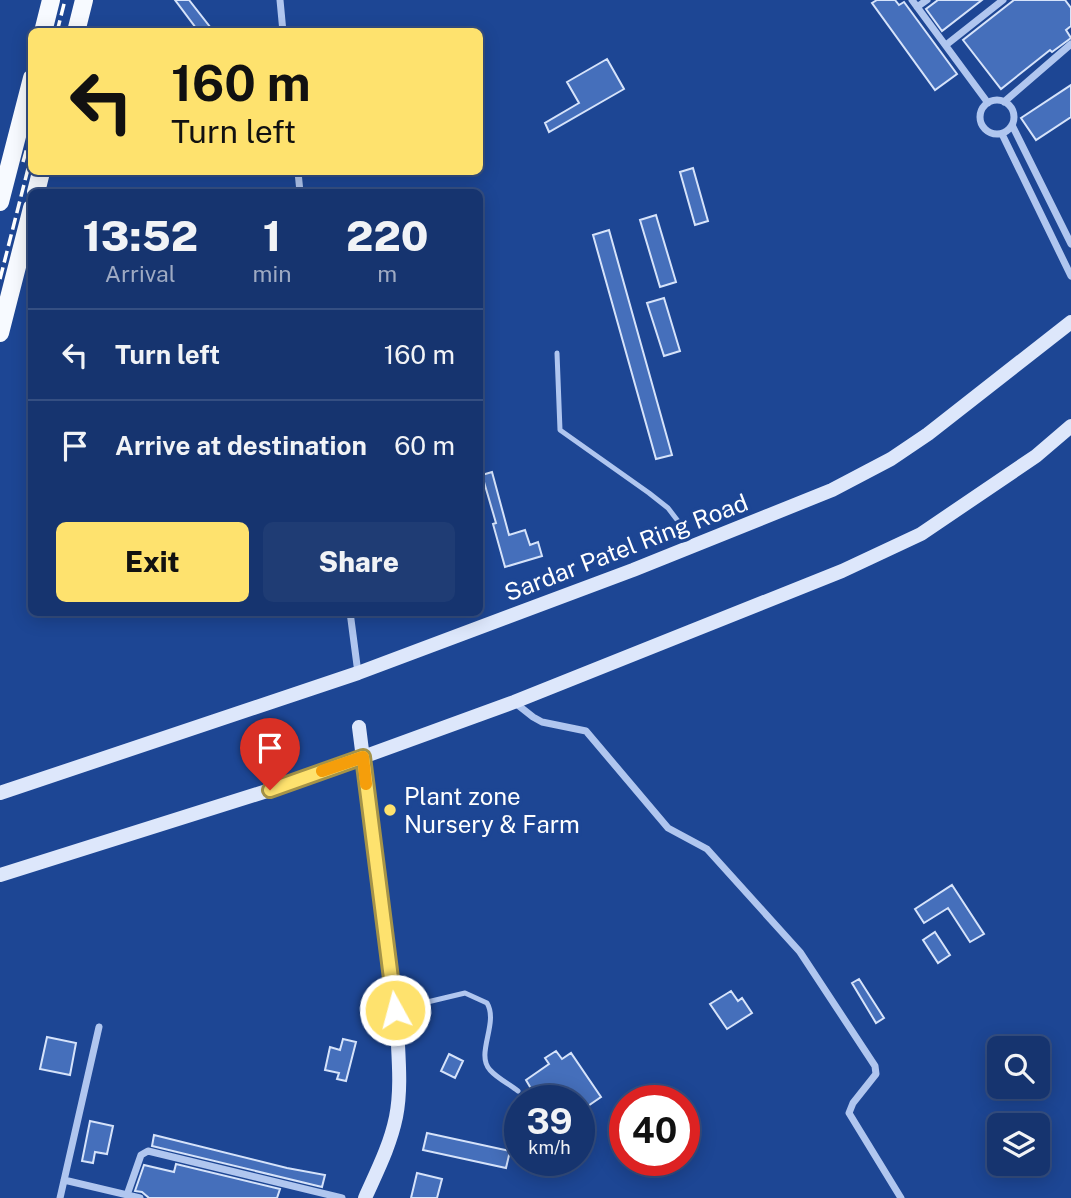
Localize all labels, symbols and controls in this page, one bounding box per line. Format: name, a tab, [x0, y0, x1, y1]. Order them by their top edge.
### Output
text: 160 m	[171, 54, 311, 112]
icon: left	[56, 56, 147, 147]
text: Turn left	[171, 113, 296, 150]
text: 13:52	[82, 211, 198, 260]
text: 1	[263, 211, 281, 260]
text: 220	[346, 211, 429, 260]
text: Arrival	[105, 260, 176, 287]
text: min	[253, 260, 292, 287]
text: m	[377, 260, 397, 287]
icon: left	[56, 336, 94, 374]
text: Turn left	[115, 339, 220, 370]
text: 160 m	[384, 339, 455, 370]
icon: arrive	[56, 427, 94, 465]
text: Arrive at destination	[115, 430, 367, 461]
text: 60 m	[394, 430, 455, 461]
street label: Sardar Patel Ring Road	[500, 488, 752, 606]
button: Exit	[56, 522, 249, 602]
button: Share	[263, 522, 455, 602]
pin	[240, 718, 300, 790]
icon: arrive	[251, 729, 289, 767]
place label: Plant zone Nursery & Farm	[404, 782, 580, 838]
marker: Plant zone Nursery & Farm	[382, 802, 398, 818]
position arrow	[358, 973, 432, 1047]
map controls	[987, 1036, 1050, 1176]
button: search	[987, 1036, 1050, 1099]
speed limit sign: 40	[609, 1085, 700, 1176]
text: 39	[526, 1101, 573, 1142]
button: layers	[987, 1113, 1050, 1176]
text: km/h	[528, 1137, 571, 1158]

